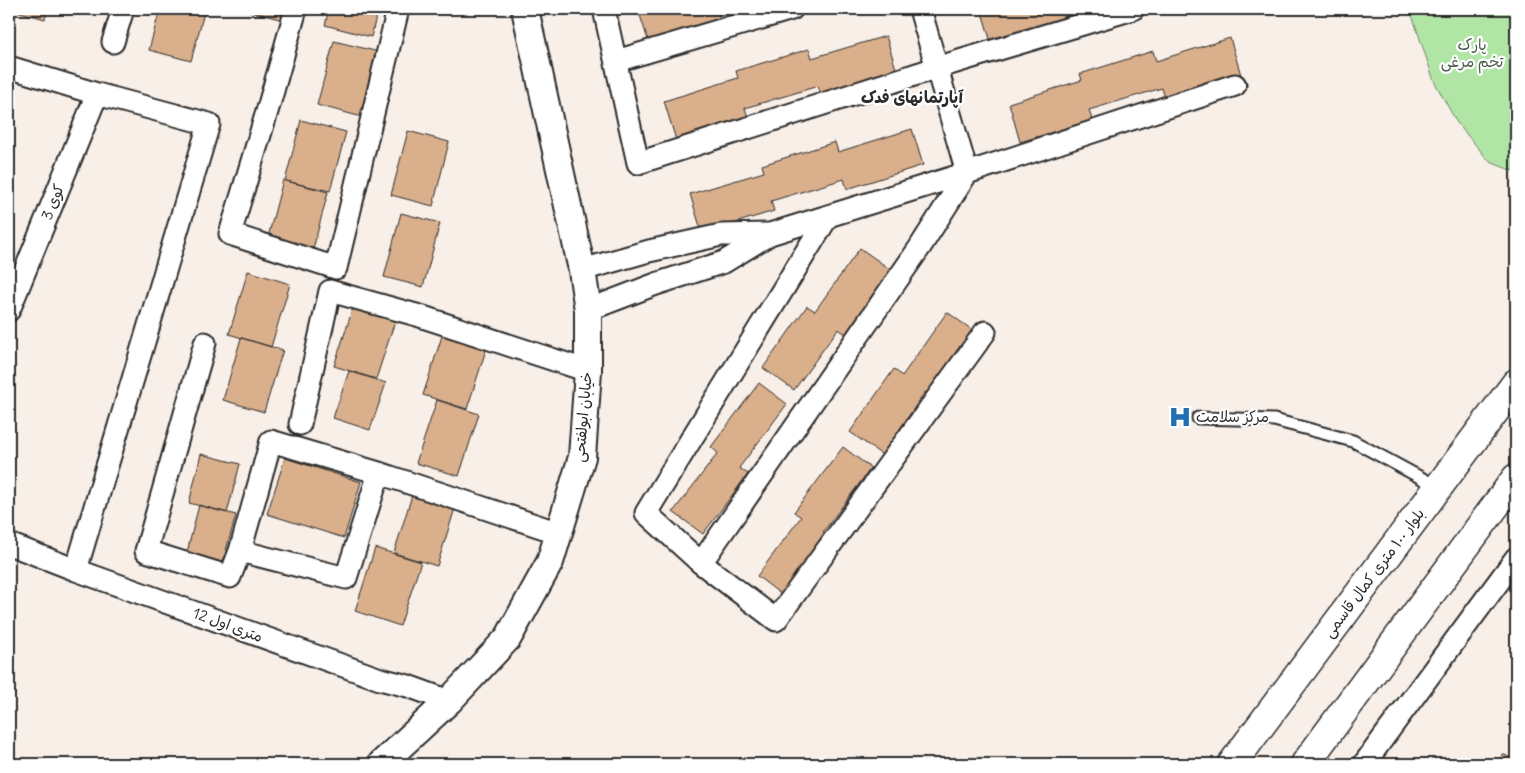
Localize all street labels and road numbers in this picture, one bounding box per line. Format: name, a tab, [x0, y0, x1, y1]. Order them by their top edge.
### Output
street label: کوی 3	[37, 181, 68, 222]
street label: خیابان ابولفتحی	[569, 371, 597, 463]
street label: بلوار ۱۰۰ متری کمال قاسمی	[1319, 504, 1429, 642]
street label: 12 متری اول	[191, 603, 266, 646]

